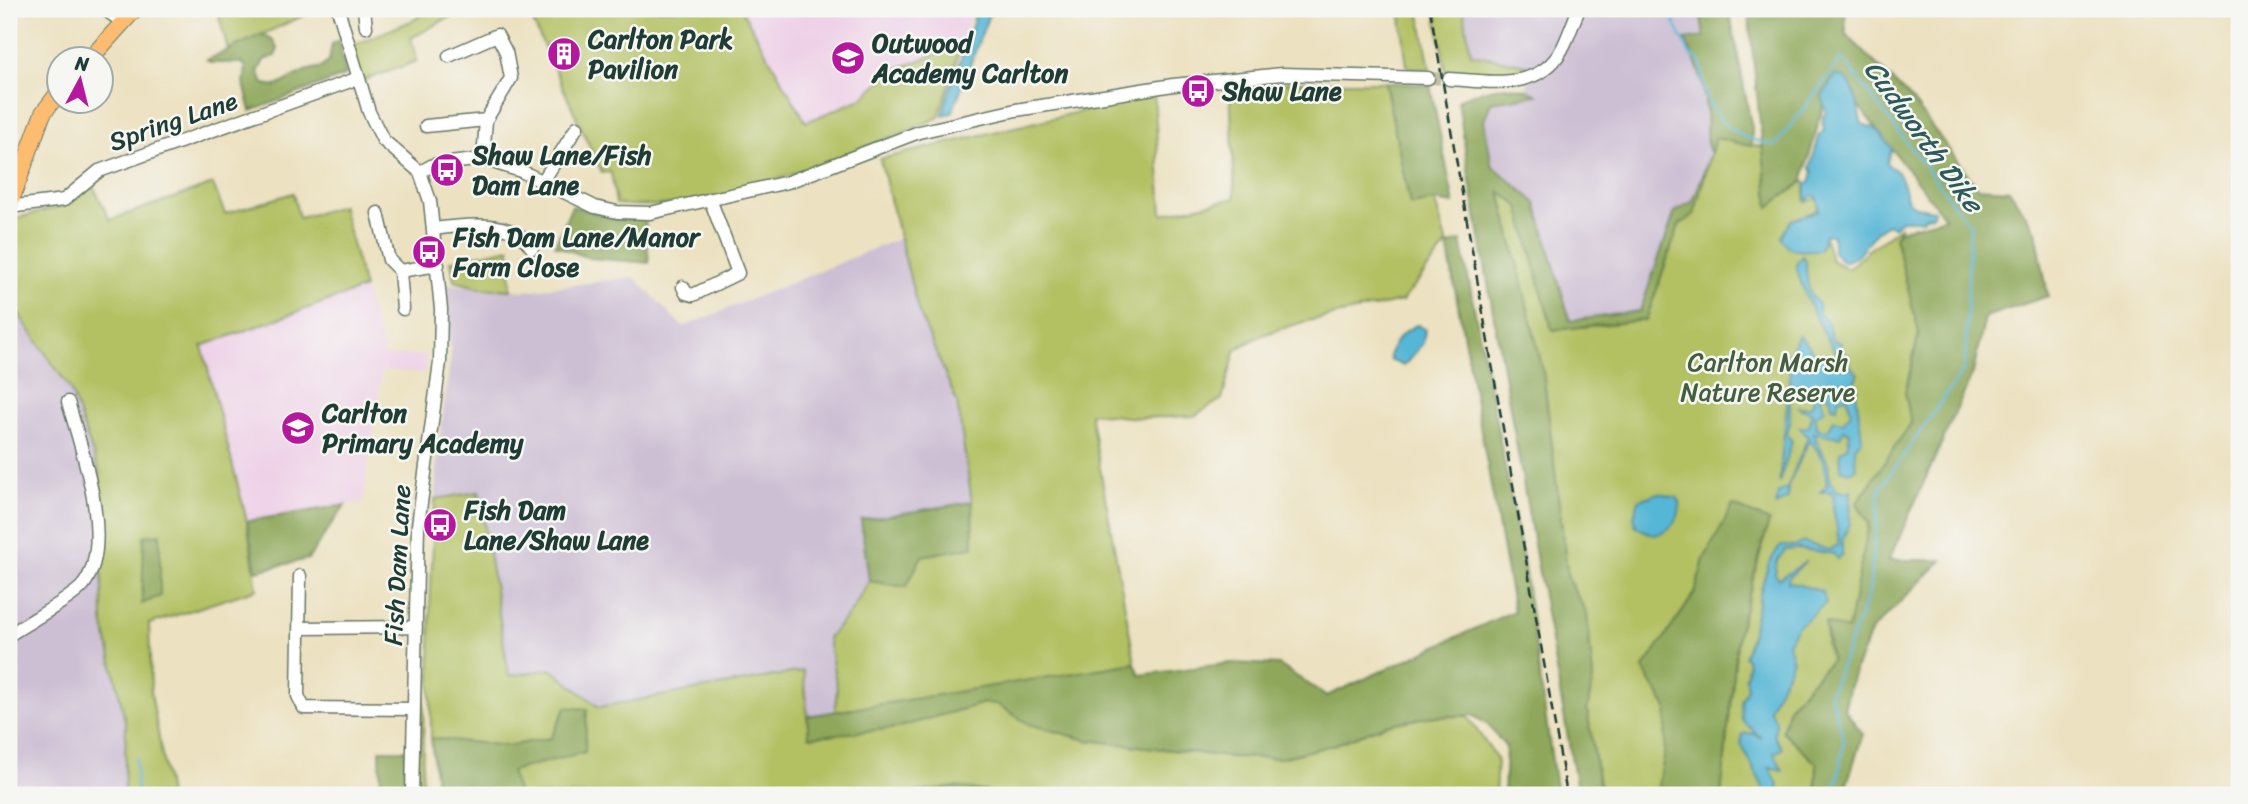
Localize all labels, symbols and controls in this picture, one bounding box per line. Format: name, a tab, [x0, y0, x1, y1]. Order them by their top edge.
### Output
place label: Carlton Park Pavilion	[587, 16, 733, 92]
place label: Outwood Academy Carlton	[871, 20, 1068, 96]
building icon: Carlton Park Pavilion	[545, 35, 583, 73]
school or university icon: Outwood Academy Carlton	[829, 39, 867, 77]
north arrow	[46, 46, 116, 116]
text: N	[72, 46, 91, 81]
water label: Cudworth Dike	[1851, 49, 1998, 225]
place label: Shaw Lane	[1221, 68, 1342, 114]
bus stop icon: Shaw Lane	[1179, 72, 1217, 110]
street label: Spring Lane	[102, 77, 244, 164]
place label: Shaw Lane/Fish Dam Lane	[471, 132, 652, 208]
bus stop icon: Shaw Lane/Fish Dam Lane	[428, 151, 466, 189]
place label: Fish Dam Lane/Manor Farm Close	[452, 214, 702, 290]
bus stop icon: Fish Dam Lane/Manor Farm Close	[410, 233, 448, 271]
park label: Carlton Marsh Nature Reserve	[1681, 339, 1856, 415]
place label: Carlton Primary Academy	[321, 390, 524, 466]
school or university icon: Carlton Primary Academy	[279, 409, 317, 447]
street label: Fish Dam Lane	[370, 483, 424, 647]
place label: Fish Dam Lane/Shaw Lane	[463, 487, 649, 563]
bus stop icon: Fish Dam Lane/Shaw Lane	[421, 506, 459, 544]

